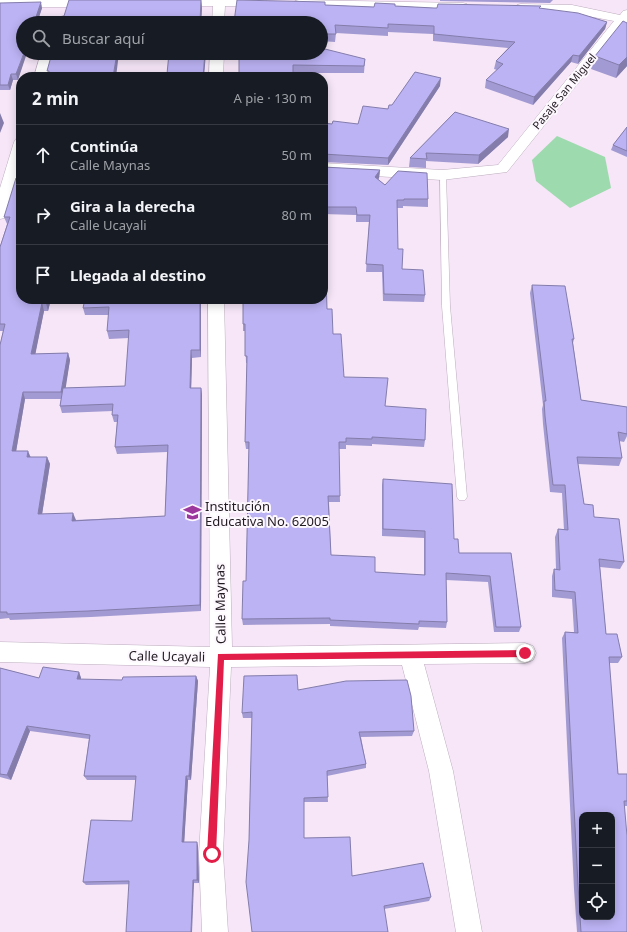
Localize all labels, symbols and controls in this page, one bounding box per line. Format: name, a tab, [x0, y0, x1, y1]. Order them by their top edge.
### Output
search box	[16, 16, 328, 60]
icon: search	[30, 27, 52, 49]
text: Buscar aquí	[62, 28, 145, 48]
street label: Pasaje San Miguel	[529, 50, 599, 132]
text: 2 min	[32, 87, 79, 110]
text: A pie · 130 m	[234, 89, 312, 107]
text: Continúa	[70, 136, 138, 156]
icon: ahead	[32, 144, 54, 166]
text: 50 m	[282, 146, 312, 164]
text: Calle Maynas	[70, 156, 150, 174]
text: Gira a la derecha	[70, 196, 195, 216]
icon: right	[32, 204, 54, 226]
text: 80 m	[282, 206, 312, 224]
text: Calle Ucayali	[70, 216, 147, 234]
icon: arrive	[32, 264, 54, 286]
text: Llegada al destino	[70, 265, 206, 285]
place label: Institución Educativa No. 62005	[205, 497, 329, 530]
school or university icon: Institución Educativa No. 62005	[182, 503, 202, 523]
street label: Calle Maynas	[210, 564, 230, 644]
route end	[516, 644, 534, 662]
street label: Calle Ucayali	[129, 646, 205, 666]
map controls	[579, 812, 615, 920]
button: +	[579, 812, 615, 848]
route start	[203, 845, 221, 863]
button: −	[579, 848, 615, 884]
button: locate	[579, 884, 615, 920]

